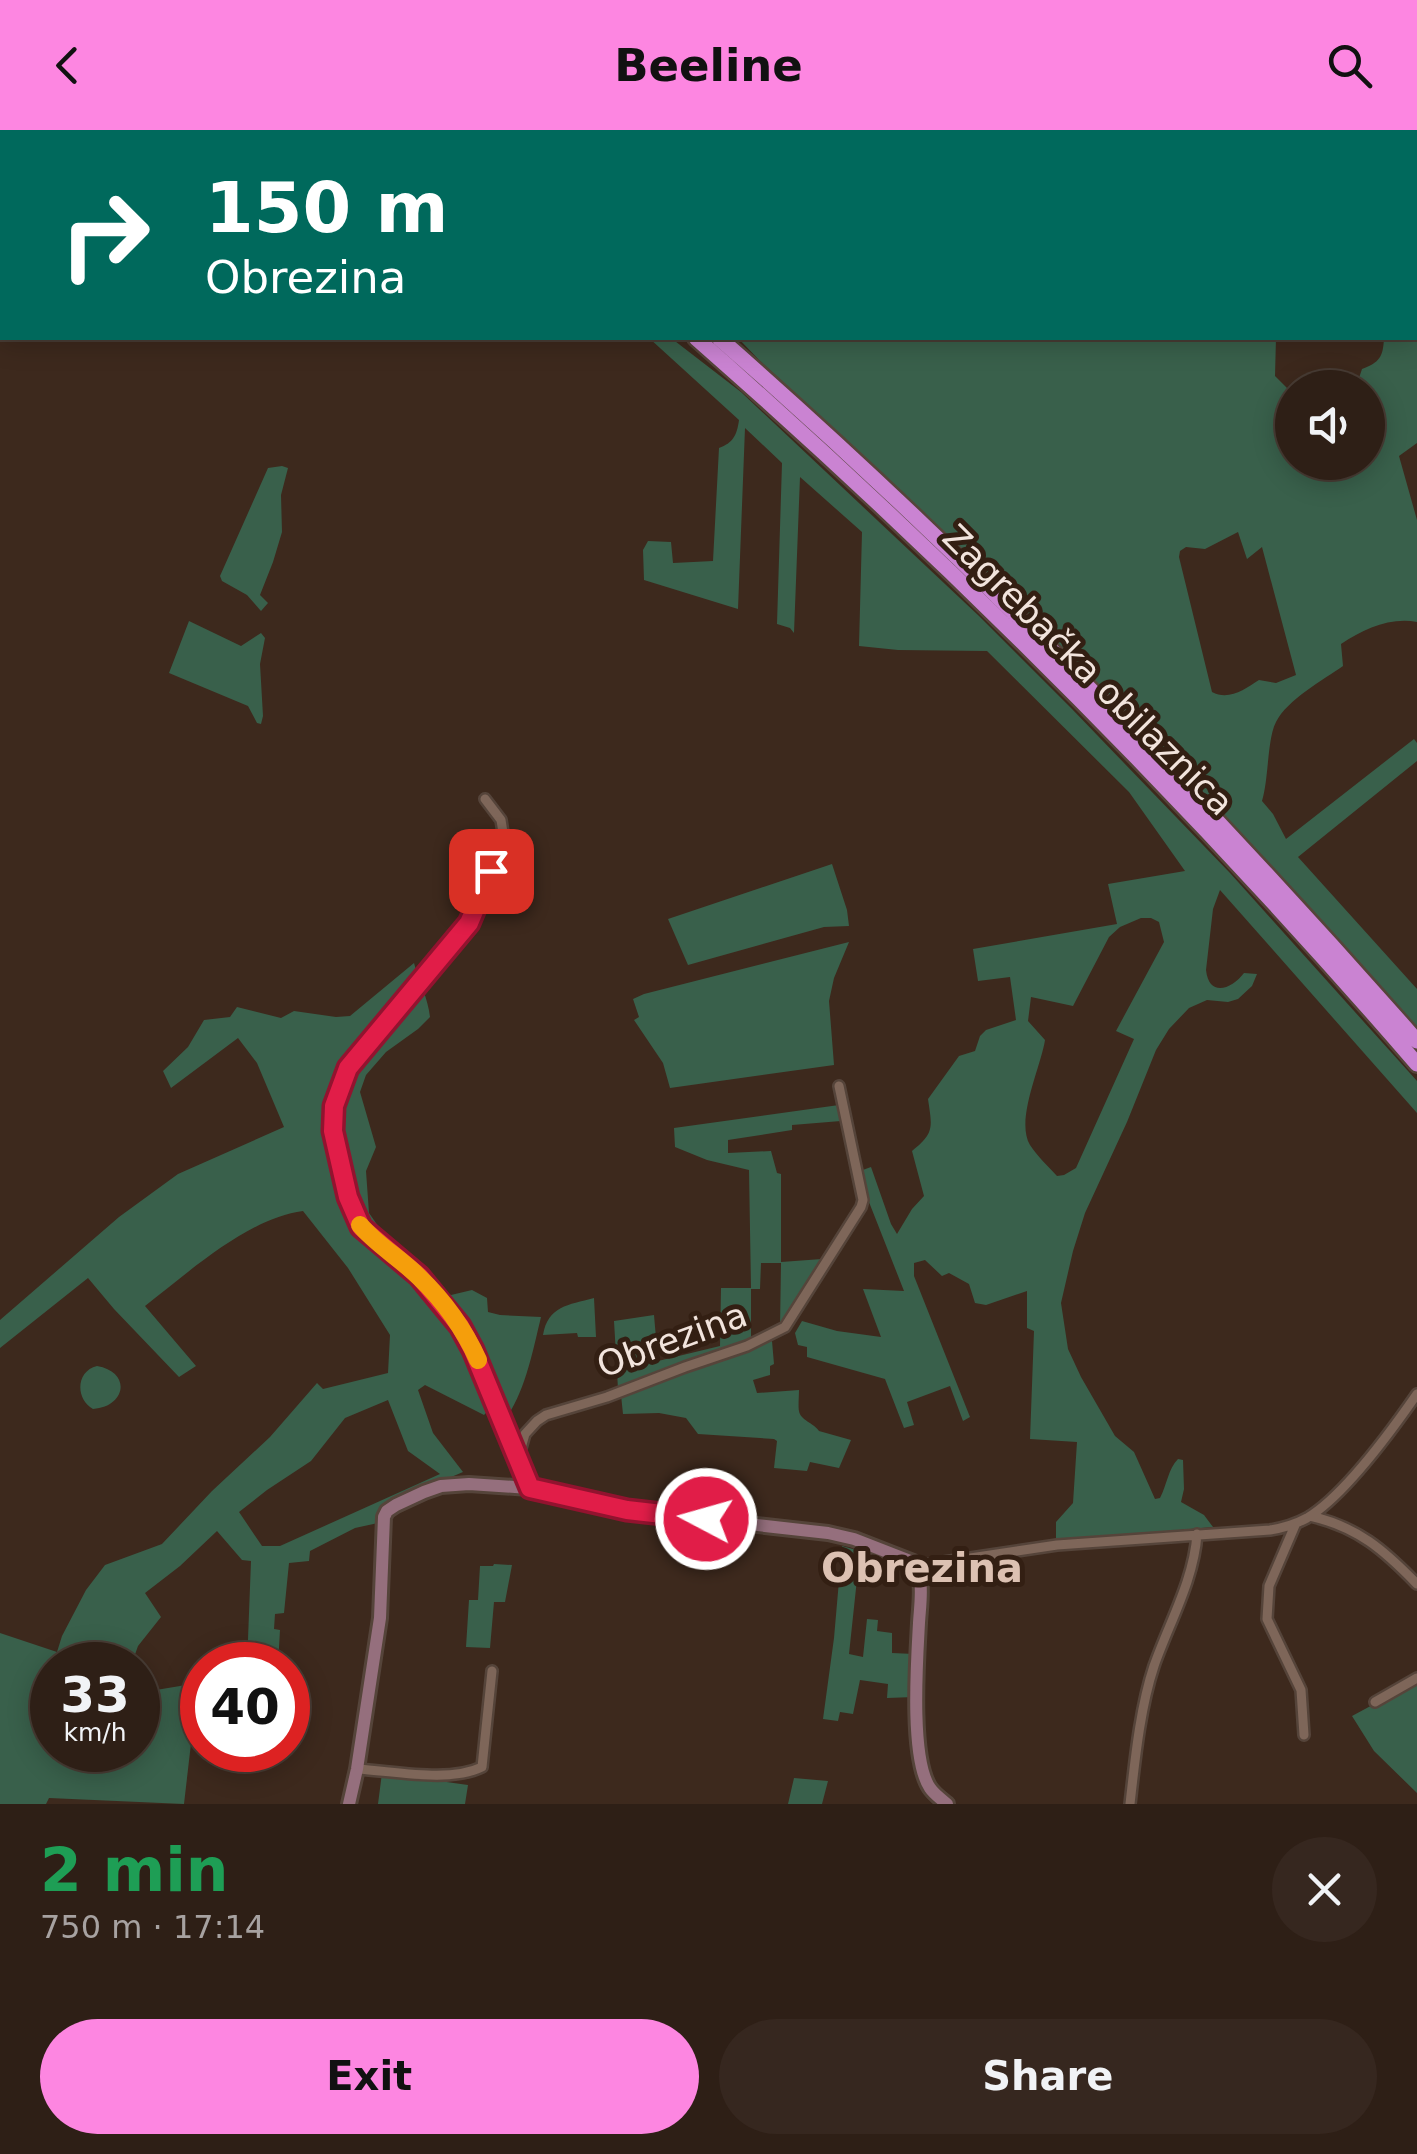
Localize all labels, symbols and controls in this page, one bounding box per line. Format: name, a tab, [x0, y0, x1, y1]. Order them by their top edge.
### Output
icon: back	[40, 38, 95, 93]
icon: search	[1322, 38, 1377, 93]
text: Beeline	[614, 39, 803, 92]
text: 150 m	[205, 167, 448, 249]
icon: right	[40, 170, 170, 300]
text: Obrezina	[205, 251, 406, 304]
map controls	[1275, 370, 1385, 480]
button: sound	[1275, 370, 1385, 480]
street label: Zagrebačka obilaznica	[935, 517, 1241, 823]
pin	[449, 829, 534, 914]
icon: arrive	[464, 844, 519, 899]
street label: Obrezina	[592, 1294, 752, 1386]
position arrow	[654, 1467, 758, 1571]
district label: Obrezina	[821, 1545, 1023, 1591]
speed limit sign: 40	[180, 1642, 310, 1772]
text: 33	[60, 1666, 130, 1724]
text: km/h	[63, 1718, 127, 1747]
text: 2 min	[40, 1835, 228, 1905]
button: close	[1272, 1837, 1377, 1942]
text: 750 m · 17:14	[40, 1908, 265, 1946]
button: Exit	[40, 2019, 699, 2134]
button: Share	[719, 2019, 1377, 2134]

